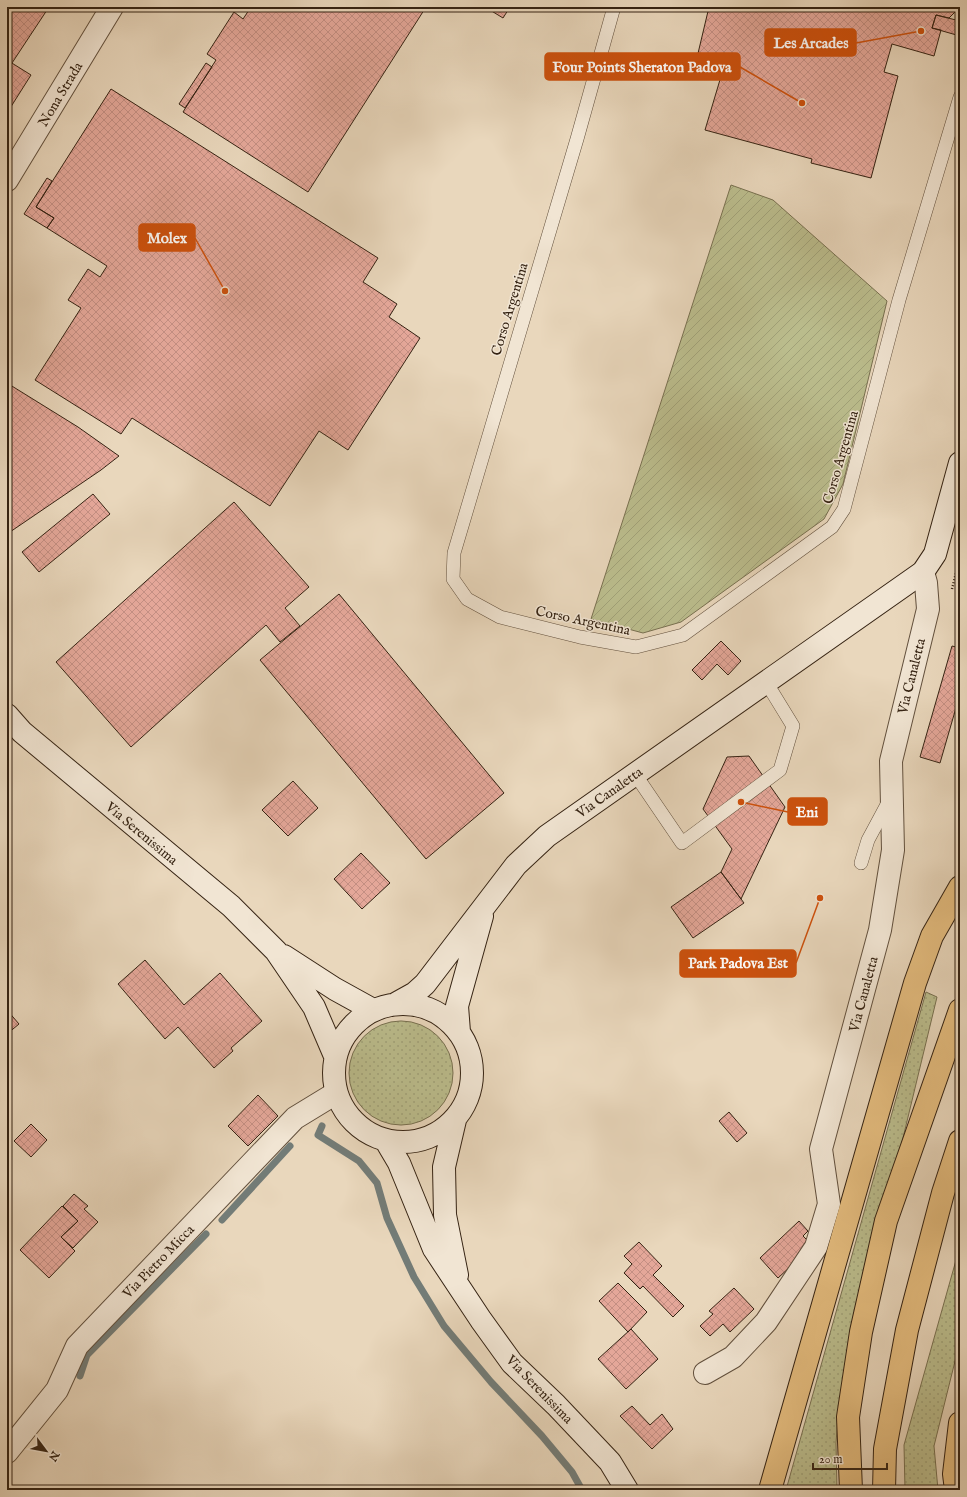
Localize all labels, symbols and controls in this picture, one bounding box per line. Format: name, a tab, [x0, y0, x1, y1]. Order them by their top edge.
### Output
callout: Les Arcades	[765, 29, 856, 56]
text: Les Arcades	[774, 34, 849, 53]
callout: Four Points Sheraton Padova	[545, 53, 740, 80]
street label: Nona Strada	[34, 58, 88, 130]
text: Four Points Sheraton Padova	[552, 58, 732, 77]
callout: Molex	[139, 224, 195, 251]
text: Molex	[147, 229, 188, 248]
street label: Corso Argentina	[487, 260, 533, 358]
street label: Corso Argentina	[819, 408, 863, 506]
street label: Corso Argentina	[534, 602, 633, 640]
street label: Via Canaletta	[894, 636, 930, 717]
street label: Via Canaletta	[572, 763, 647, 823]
street label: Via Serenissima	[101, 798, 182, 870]
callout: Eni	[788, 798, 827, 825]
text: Eni	[796, 803, 818, 822]
callout: Park Padova Est	[680, 950, 796, 977]
text: Park Padova Est	[688, 954, 789, 973]
street label: Via Canaletta	[845, 954, 883, 1035]
street label: Via Pietro Micca	[118, 1220, 199, 1303]
street label: Via Serenissima	[501, 1351, 577, 1429]
north arrow	[26, 1431, 66, 1471]
scale bar	[813, 1445, 887, 1471]
text: N	[45, 1447, 63, 1464]
text: 20 m	[819, 1452, 842, 1467]

